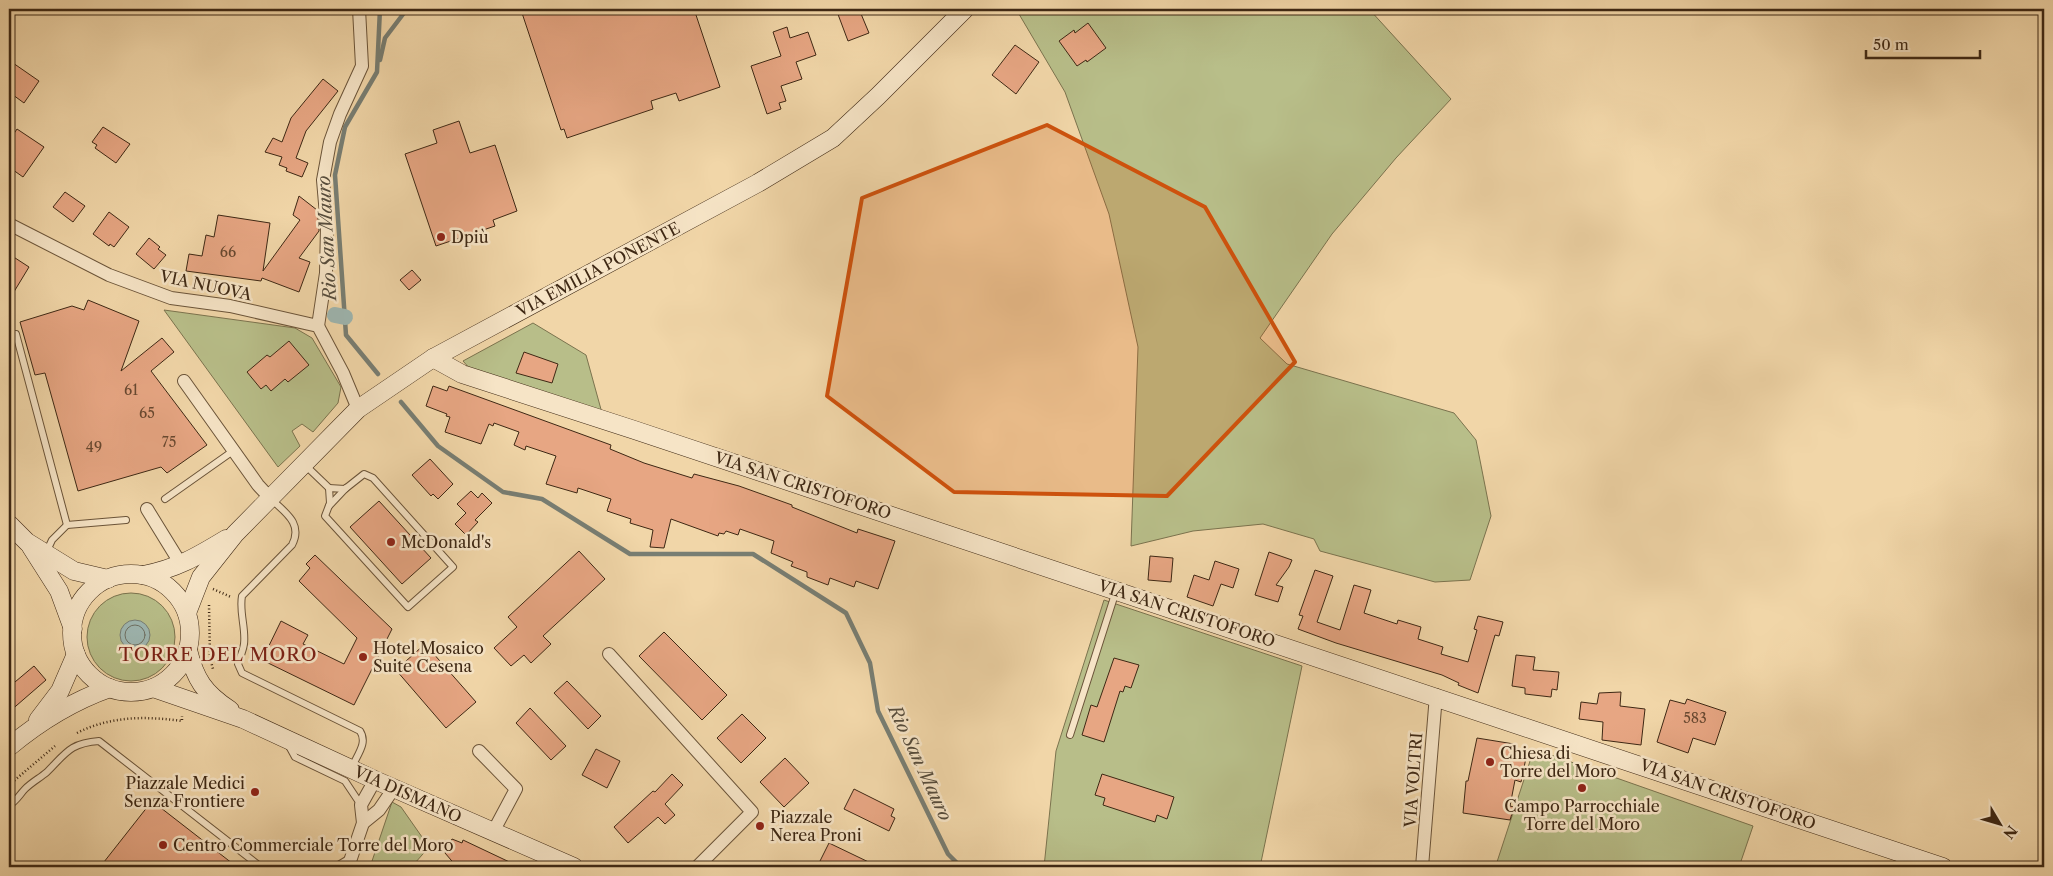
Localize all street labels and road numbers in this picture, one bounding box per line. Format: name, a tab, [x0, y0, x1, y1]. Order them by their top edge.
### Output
street label: VIA EMILIA PONENTE	[512, 217, 683, 321]
street label: VIA NUOVA	[157, 265, 255, 305]
street label: VIA SAN CRISTOFORO	[711, 447, 894, 523]
street label: VIA SAN CRISTOFORO	[1095, 575, 1278, 651]
street label: VIA VOLTRI	[1400, 732, 1426, 829]
street label: VIA SAN CRISTOFORO	[1636, 754, 1819, 834]
street label: VIA DISMANO	[350, 761, 465, 827]

